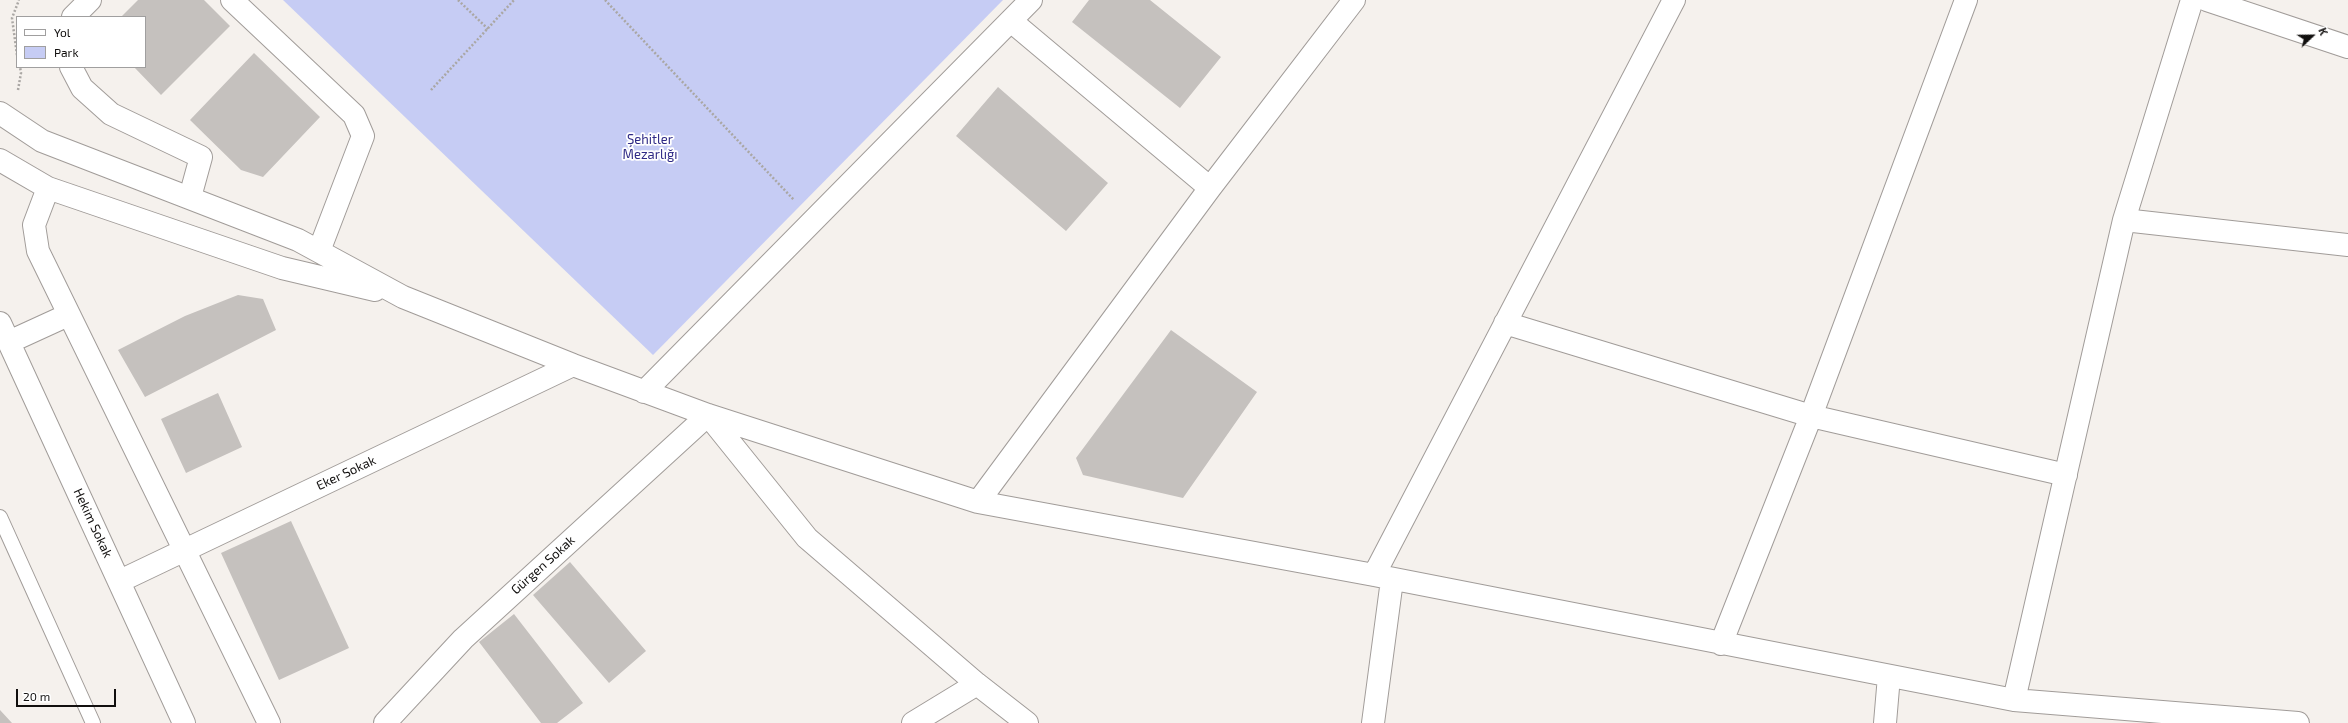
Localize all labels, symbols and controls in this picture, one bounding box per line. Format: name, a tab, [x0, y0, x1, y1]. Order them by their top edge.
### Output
legend	[16, 16, 146, 68]
north arrow	[2292, 16, 2332, 56]
text: Yol	[54, 25, 70, 39]
text: K	[2316, 26, 2331, 37]
text: Park	[54, 45, 79, 59]
park label: Şehitler Mezarlığı	[623, 132, 677, 163]
street label: Eker Sokak	[314, 452, 378, 494]
street label: Hekim Sokak	[70, 486, 116, 560]
street label: Gürgen Sokak	[508, 532, 578, 598]
scale bar	[18, 681, 118, 707]
text: 20 m	[23, 689, 50, 703]

